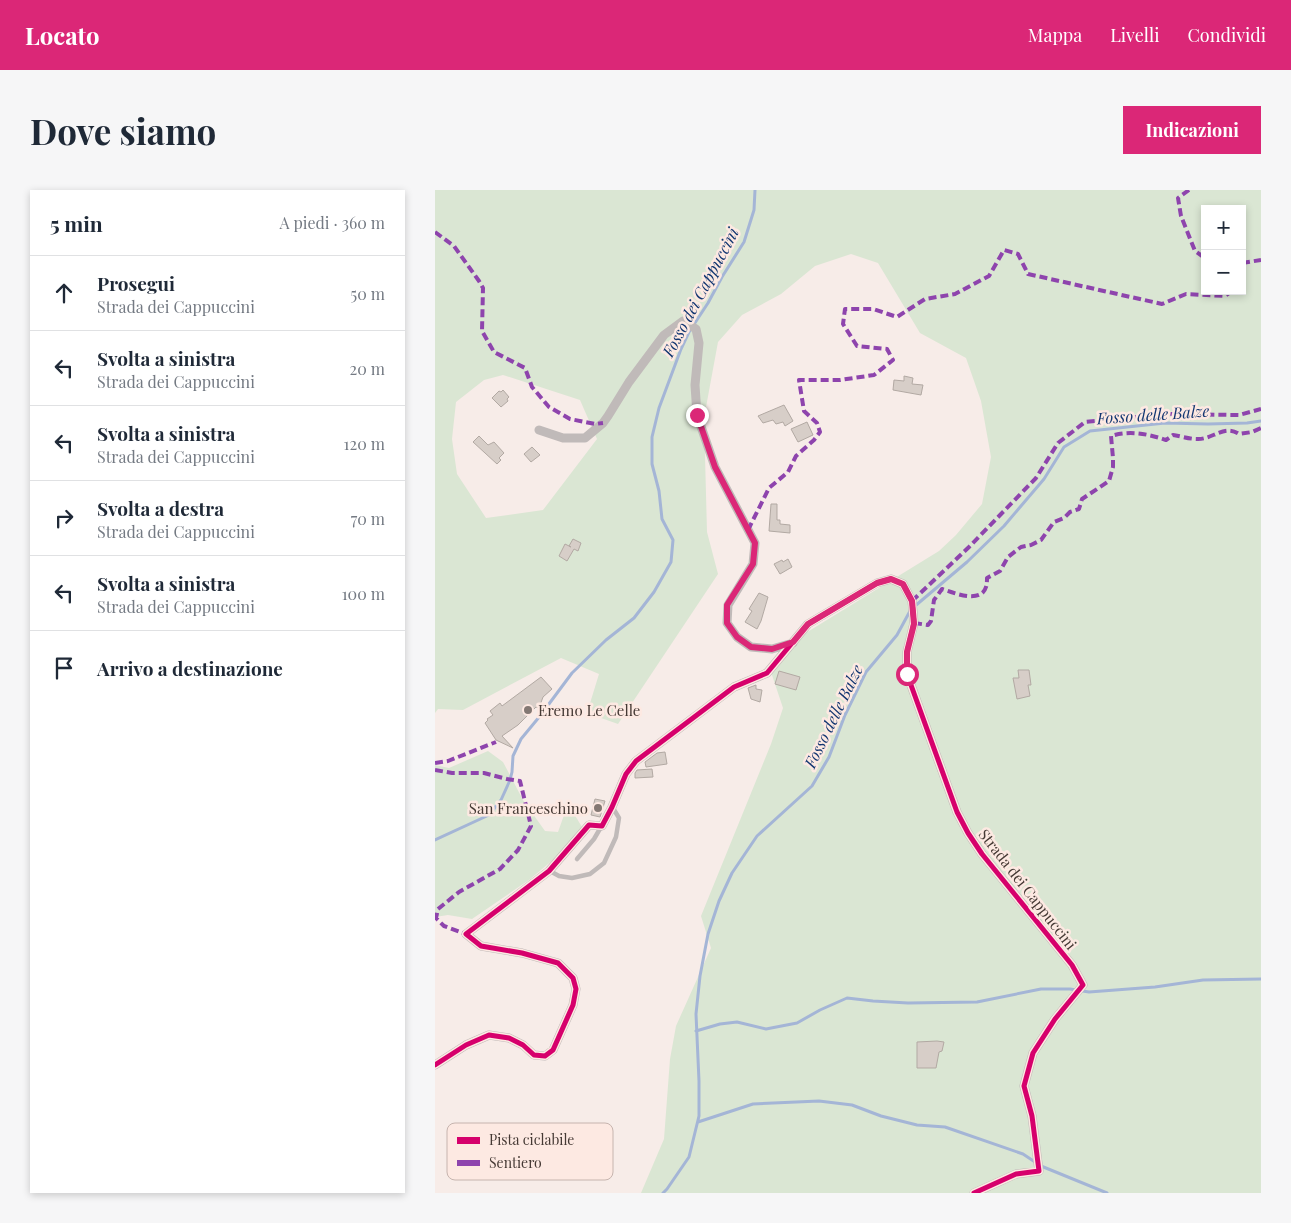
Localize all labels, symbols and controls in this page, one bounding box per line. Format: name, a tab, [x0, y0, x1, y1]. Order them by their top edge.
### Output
text: Locato	[25, 19, 99, 51]
text: Mappa	[1028, 23, 1082, 47]
text: Livelli	[1110, 23, 1159, 47]
text: Condividi	[1187, 23, 1266, 47]
button: Indicazioni	[1123, 106, 1261, 154]
text: Dove siamo	[30, 107, 216, 154]
map controls	[1201, 205, 1246, 295]
button: +	[1201, 205, 1246, 250]
text: 5 min	[50, 209, 103, 237]
text: A piedi · 360 m	[279, 212, 385, 233]
water label: Fosso dei Cappuccini	[657, 223, 743, 361]
button: −	[1201, 250, 1246, 295]
text: Prosegui	[97, 270, 175, 296]
icon: ahead	[50, 279, 78, 307]
text: 50 m	[351, 283, 385, 304]
text: Strada dei Cappuccini	[97, 296, 255, 317]
text: Svolta a sinistra	[97, 345, 235, 371]
icon: left	[50, 354, 78, 382]
text: 20 m	[350, 358, 385, 379]
text: Strada dei Cappuccini	[97, 371, 255, 392]
water label: Fosso delle Balze	[1095, 400, 1210, 428]
route end	[686, 404, 709, 427]
text: Svolta a sinistra	[97, 420, 235, 446]
icon: left	[50, 429, 78, 457]
text: 120 m	[344, 433, 385, 454]
text: Strada dei Cappuccini	[97, 446, 255, 467]
text: Svolta a destra	[97, 495, 224, 521]
icon: right	[50, 504, 78, 532]
text: 70 m	[351, 508, 385, 529]
text: Strada dei Cappuccini	[97, 521, 255, 542]
text: Svolta a sinistra	[97, 570, 235, 596]
icon: left	[50, 579, 78, 607]
text: 100 m	[342, 583, 385, 604]
text: Strada dei Cappuccini	[97, 596, 255, 617]
icon: arrive	[50, 654, 78, 682]
text: Arrivo a destinazione	[97, 655, 283, 681]
water label: Fosso delle Balze	[798, 661, 867, 772]
route start	[896, 663, 919, 686]
place label: Eremo Le Celle	[538, 700, 640, 720]
marker: Eremo Le Celle	[522, 704, 534, 716]
place label: San Franceschino	[469, 798, 588, 818]
marker: San Franceschino	[592, 802, 604, 814]
street label: Strada dei Cappuccini	[975, 825, 1082, 954]
legend	[447, 1123, 613, 1180]
text: Pista ciclabile	[489, 1130, 574, 1149]
text: Sentiero	[489, 1153, 542, 1172]

